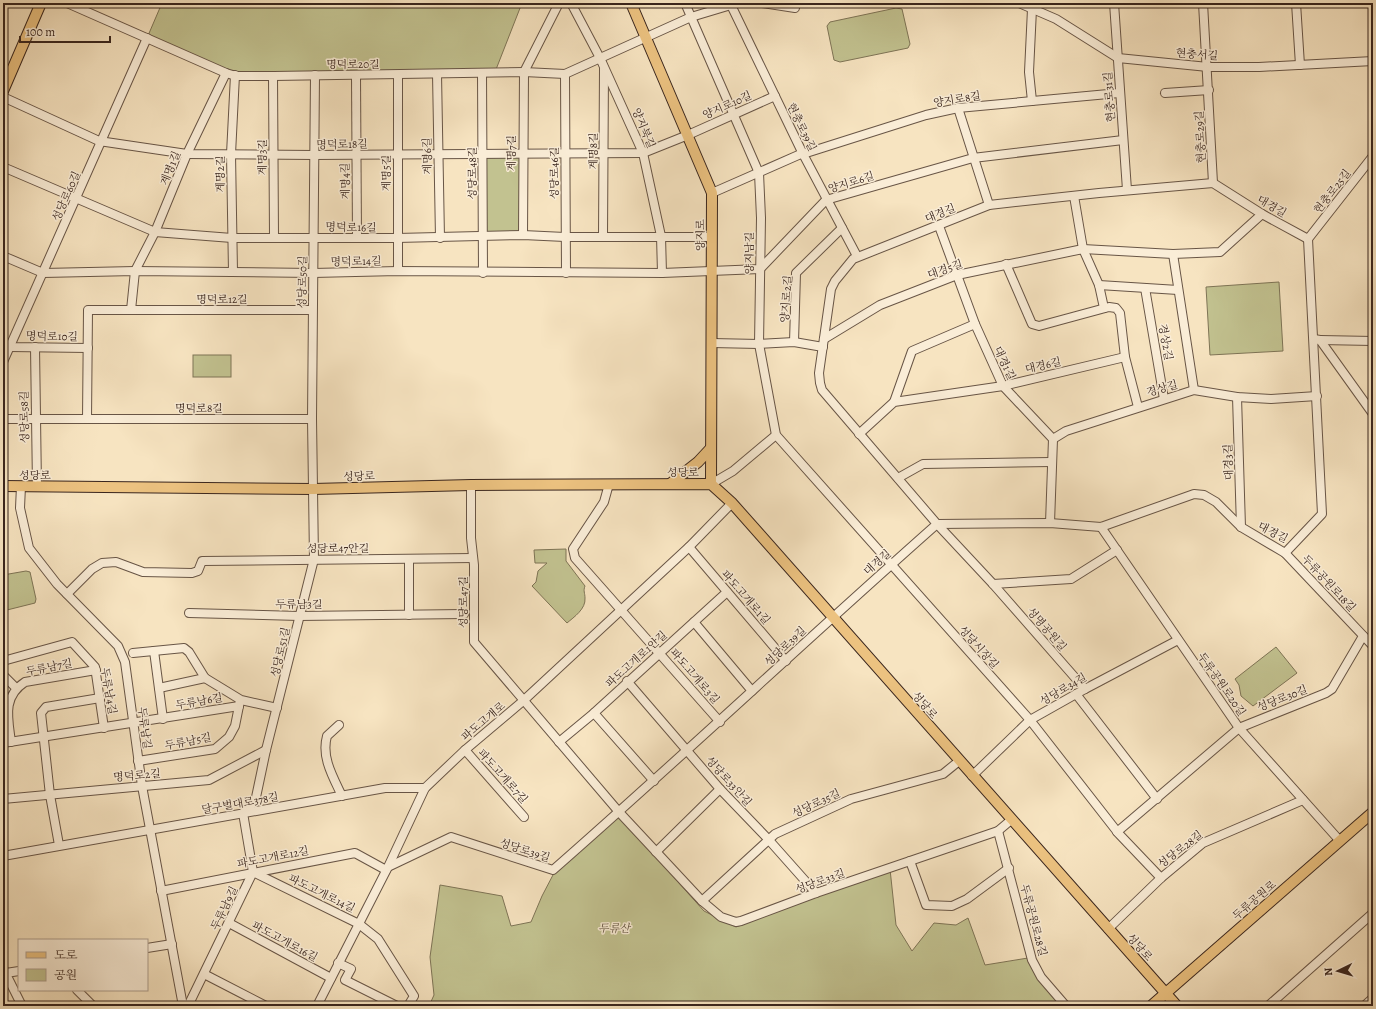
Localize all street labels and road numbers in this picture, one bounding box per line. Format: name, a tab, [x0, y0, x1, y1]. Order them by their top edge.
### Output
street label: 현충서길	[1175, 46, 1219, 63]
street label: 명덕로20길	[326, 57, 380, 72]
street label: 현충로31길	[1100, 71, 1119, 123]
street label: 양지로10길	[700, 88, 754, 123]
street label: 양지로8길	[932, 88, 982, 111]
street label: 현충로39길	[783, 101, 820, 154]
street label: 양지북길	[628, 106, 659, 151]
street label: 현충로29길	[1192, 110, 1209, 164]
street label: 계명8길	[586, 132, 601, 170]
street label: 계명7길	[504, 135, 519, 171]
street label: 명덕로18길	[316, 137, 368, 152]
street label: 계명6길	[420, 137, 435, 175]
street label: 계명3길	[255, 139, 270, 175]
street label: 성당로48길	[465, 147, 480, 199]
street label: 성당로46길	[547, 147, 562, 199]
street label: 계명1길	[157, 149, 184, 188]
street label: 계명2길	[213, 155, 228, 193]
street label: 계명5길	[379, 155, 394, 191]
street label: 계명4길	[338, 162, 353, 200]
street label: 현충로25길	[1310, 166, 1354, 217]
street label: 양지로6길	[826, 168, 876, 197]
street label: 성당로60길	[49, 169, 84, 224]
street label: 대경길	[1254, 192, 1289, 221]
street label: 대경길	[923, 201, 958, 226]
street label: 양지로	[693, 219, 708, 251]
street label: 명덕로16길	[325, 220, 377, 235]
street label: 양지남길	[742, 232, 757, 274]
street label: 명덕로14길	[330, 254, 382, 269]
street label: 성당로50길	[295, 255, 310, 309]
street label: 대경5길	[925, 256, 965, 283]
street label: 양지로2길	[777, 275, 796, 323]
street label: 명덕로12길	[196, 292, 248, 307]
street label: 경상2길	[1155, 323, 1176, 362]
street label: 명덕로10길	[26, 329, 78, 344]
street label: 대경1길	[990, 344, 1019, 383]
street label: 대경6길	[1023, 354, 1063, 377]
street label: 경상길	[1145, 377, 1180, 400]
street label: 성당로58길	[17, 391, 32, 443]
street label: 명덕로8길	[175, 401, 223, 416]
street label: 대경3길	[1220, 443, 1237, 480]
street label: 성당로	[667, 465, 699, 480]
street label: 성당로	[19, 468, 51, 483]
street label: 성당로	[343, 468, 376, 485]
street label: 대경길	[1255, 519, 1290, 546]
street label: 성당로47안길	[307, 541, 369, 556]
street label: 대경길	[860, 546, 894, 579]
street label: 두류공원로18길	[1298, 552, 1359, 615]
street label: 파도고개로1길	[718, 567, 773, 628]
street label: 성당로47길	[456, 576, 471, 628]
street label: 두류남3길	[275, 597, 323, 612]
street label: 성명공원길	[1024, 604, 1070, 654]
street label: 성당로39길	[761, 623, 810, 670]
street label: 성당시장길	[955, 623, 1002, 672]
street label: 성당로51길	[267, 626, 294, 679]
street label: 파도고개로1안길	[602, 628, 670, 691]
street label: 파도고개로3길	[667, 646, 723, 707]
street label: 두류공원로20길	[1194, 649, 1249, 719]
street label: 두류남7길	[25, 656, 74, 679]
street label: 두류남4길	[97, 666, 120, 716]
street label: 성당로34길	[1037, 670, 1090, 709]
street label: 성당로30길	[1255, 682, 1310, 715]
street label: 성당로	[909, 688, 941, 723]
street label: 두류남6길	[174, 690, 224, 713]
street label: 파도고개로	[458, 698, 509, 744]
street label: 두류남길	[134, 706, 155, 750]
street label: 두류남5길	[163, 730, 213, 753]
street label: 파도고개로7길	[474, 746, 531, 807]
street label: 성당로33안길	[702, 753, 755, 810]
street label: 명덕로2길	[113, 766, 161, 785]
street label: 성당로35길	[790, 786, 843, 821]
street label: 달구벌대로378길	[200, 789, 280, 818]
street label: 성당로28길	[1155, 827, 1206, 871]
street label: 성당로39길	[498, 835, 552, 866]
street label: 파도고개로12길	[236, 843, 310, 872]
street label: 성당로33길	[793, 866, 847, 897]
street label: 파도고개로14길	[286, 871, 358, 916]
street label: 두류공원로	[1229, 877, 1280, 923]
street label: 두류공원로28길	[1017, 882, 1050, 958]
street label: 두류남9길	[207, 884, 242, 933]
street label: 파도고개로16길	[249, 918, 320, 965]
street label: 성당로	[1123, 930, 1156, 964]

